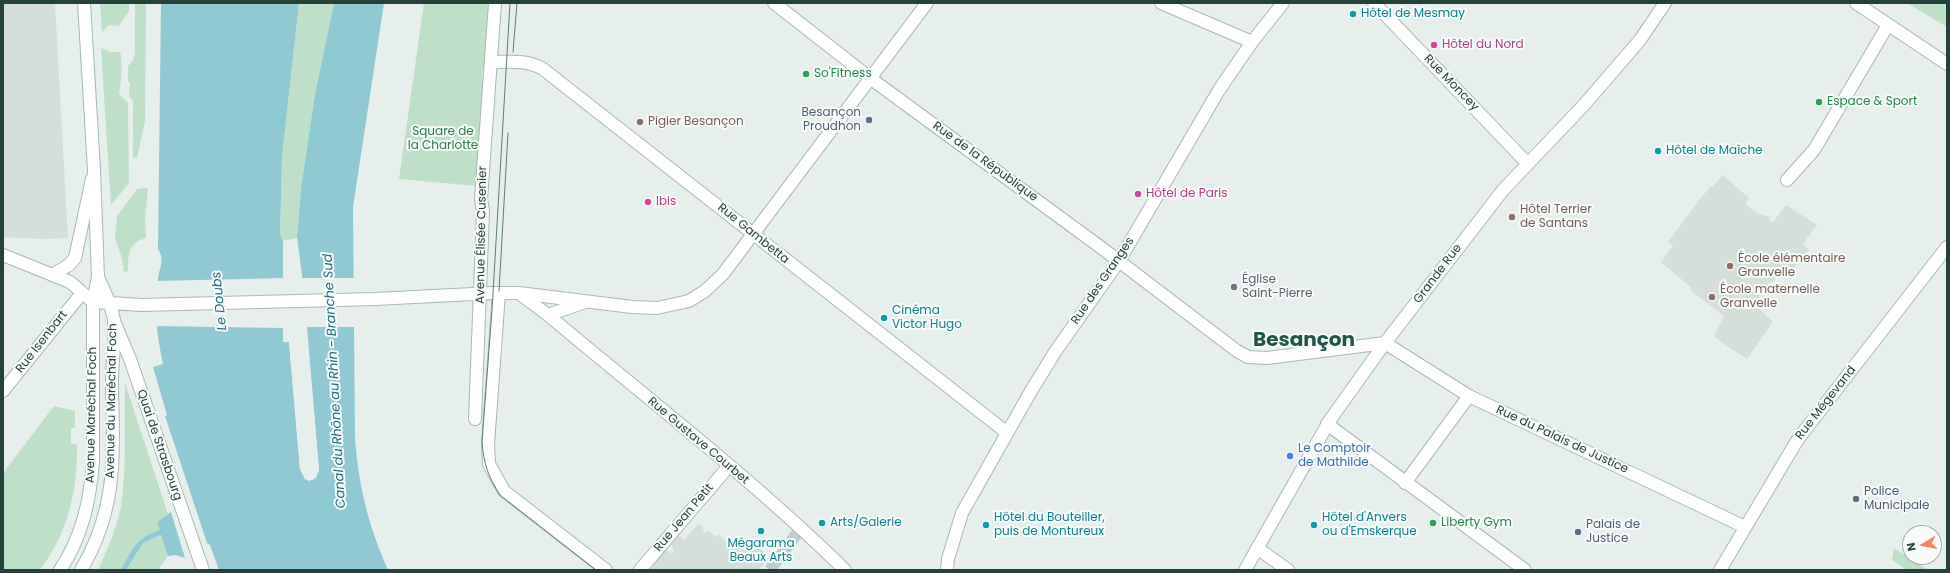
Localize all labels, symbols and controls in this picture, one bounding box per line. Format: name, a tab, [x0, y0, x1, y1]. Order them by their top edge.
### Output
place label: Hôtel de Mesmay	[1361, 7, 1465, 21]
marker: Hôtel de Mesmay	[1348, 9, 1358, 19]
place label: Hôtel du Nord	[1442, 38, 1524, 52]
marker: Hôtel du Nord	[1429, 40, 1439, 50]
street label: Rue Moncey	[1421, 52, 1481, 114]
place label: So'Fitness	[814, 67, 872, 81]
marker: So'Fitness	[801, 69, 811, 79]
place label: Espace & Sport	[1827, 95, 1917, 109]
marker: Espace & Sport	[1814, 97, 1824, 107]
place label: Besançon Proudhon	[802, 106, 861, 134]
place label: Pigier Besançon	[648, 115, 744, 129]
marker: Besançon Proudhon	[864, 115, 874, 125]
marker: Pigier Besançon	[635, 117, 645, 127]
street label: Rue de la République	[930, 119, 1040, 205]
park label: Square de la Charlotte	[408, 125, 478, 153]
place label: Hôtel de Maîche	[1666, 144, 1763, 158]
marker: Hôtel de Maîche	[1653, 146, 1663, 156]
street label: Avenue Élisée Cusenier	[474, 166, 490, 304]
place label: Hôtel de Paris	[1146, 187, 1227, 201]
marker: Hôtel de Paris	[1133, 189, 1143, 199]
place label: Ibis	[656, 195, 676, 209]
marker: Ibis	[643, 197, 653, 207]
street label: Rue Gambetta	[714, 201, 792, 267]
place label: Hôtel Terrier de Santans	[1520, 203, 1592, 231]
marker: Hôtel Terrier de Santans	[1507, 212, 1517, 222]
street label: Rue des Granges	[1068, 235, 1138, 327]
street label: Grande Rue	[1411, 241, 1465, 307]
place label: École élémentaire Granvelle	[1738, 252, 1845, 280]
water label: Canal du Rhône au Rhin - Branche Sud	[321, 253, 349, 509]
marker: École élémentaire Granvelle	[1725, 261, 1735, 271]
water label: Le Doubs	[209, 271, 231, 331]
place label: Église Saint-Pierre	[1242, 273, 1312, 301]
marker: Église Saint-Pierre	[1229, 282, 1239, 292]
place label: École maternelle Granvelle	[1720, 283, 1820, 311]
marker: École maternelle Granvelle	[1707, 292, 1717, 302]
place label: Cinéma Victor Hugo	[892, 304, 962, 332]
street label: Rue Isenbart	[13, 308, 71, 376]
marker: Cinéma Victor Hugo	[879, 313, 889, 323]
street label: Avenue du Maréchal Foch	[103, 323, 121, 479]
district label: Besançon	[1253, 329, 1355, 353]
street label: Avenue Maréchal Foch	[84, 347, 100, 483]
street label: Rue Mégevand	[1793, 363, 1859, 443]
street label: Quai de Strasbourg	[133, 388, 185, 502]
street label: Rue Gustave Courbet	[644, 394, 752, 488]
street label: Rue du Palais de Justice	[1494, 403, 1630, 477]
place label: Le Comptoir de Mathilde	[1298, 442, 1371, 470]
marker: Le Comptoir de Mathilde	[1285, 451, 1295, 461]
street label: Rue Jean Petit	[651, 481, 717, 555]
place label: Police Municipale	[1864, 485, 1929, 513]
marker: Police Municipale	[1851, 494, 1861, 504]
place label: Hôtel du Bouteiller, puis de Montureux	[994, 511, 1105, 539]
place label: Hôtel d'Anvers ou d'Emskerque	[1322, 511, 1417, 539]
place label: Arts/Galerie	[830, 516, 902, 530]
place label: Liberty Gym	[1441, 516, 1512, 530]
marker: Arts/Galerie	[817, 518, 827, 528]
marker: Liberty Gym	[1428, 518, 1438, 528]
place label: Palais de Justice	[1586, 518, 1640, 546]
marker: Hôtel du Bouteiller, puis de Montureux	[981, 520, 991, 530]
marker: Hôtel d'Anvers ou d'Emskerque	[1309, 520, 1319, 530]
north arrow	[1902, 525, 1942, 565]
marker: Mégarama Beaux Arts	[756, 526, 766, 536]
marker: Palais de Justice	[1573, 527, 1583, 537]
place label: Mégarama Beaux Arts	[727, 537, 795, 565]
text: N	[1903, 541, 1920, 552]

